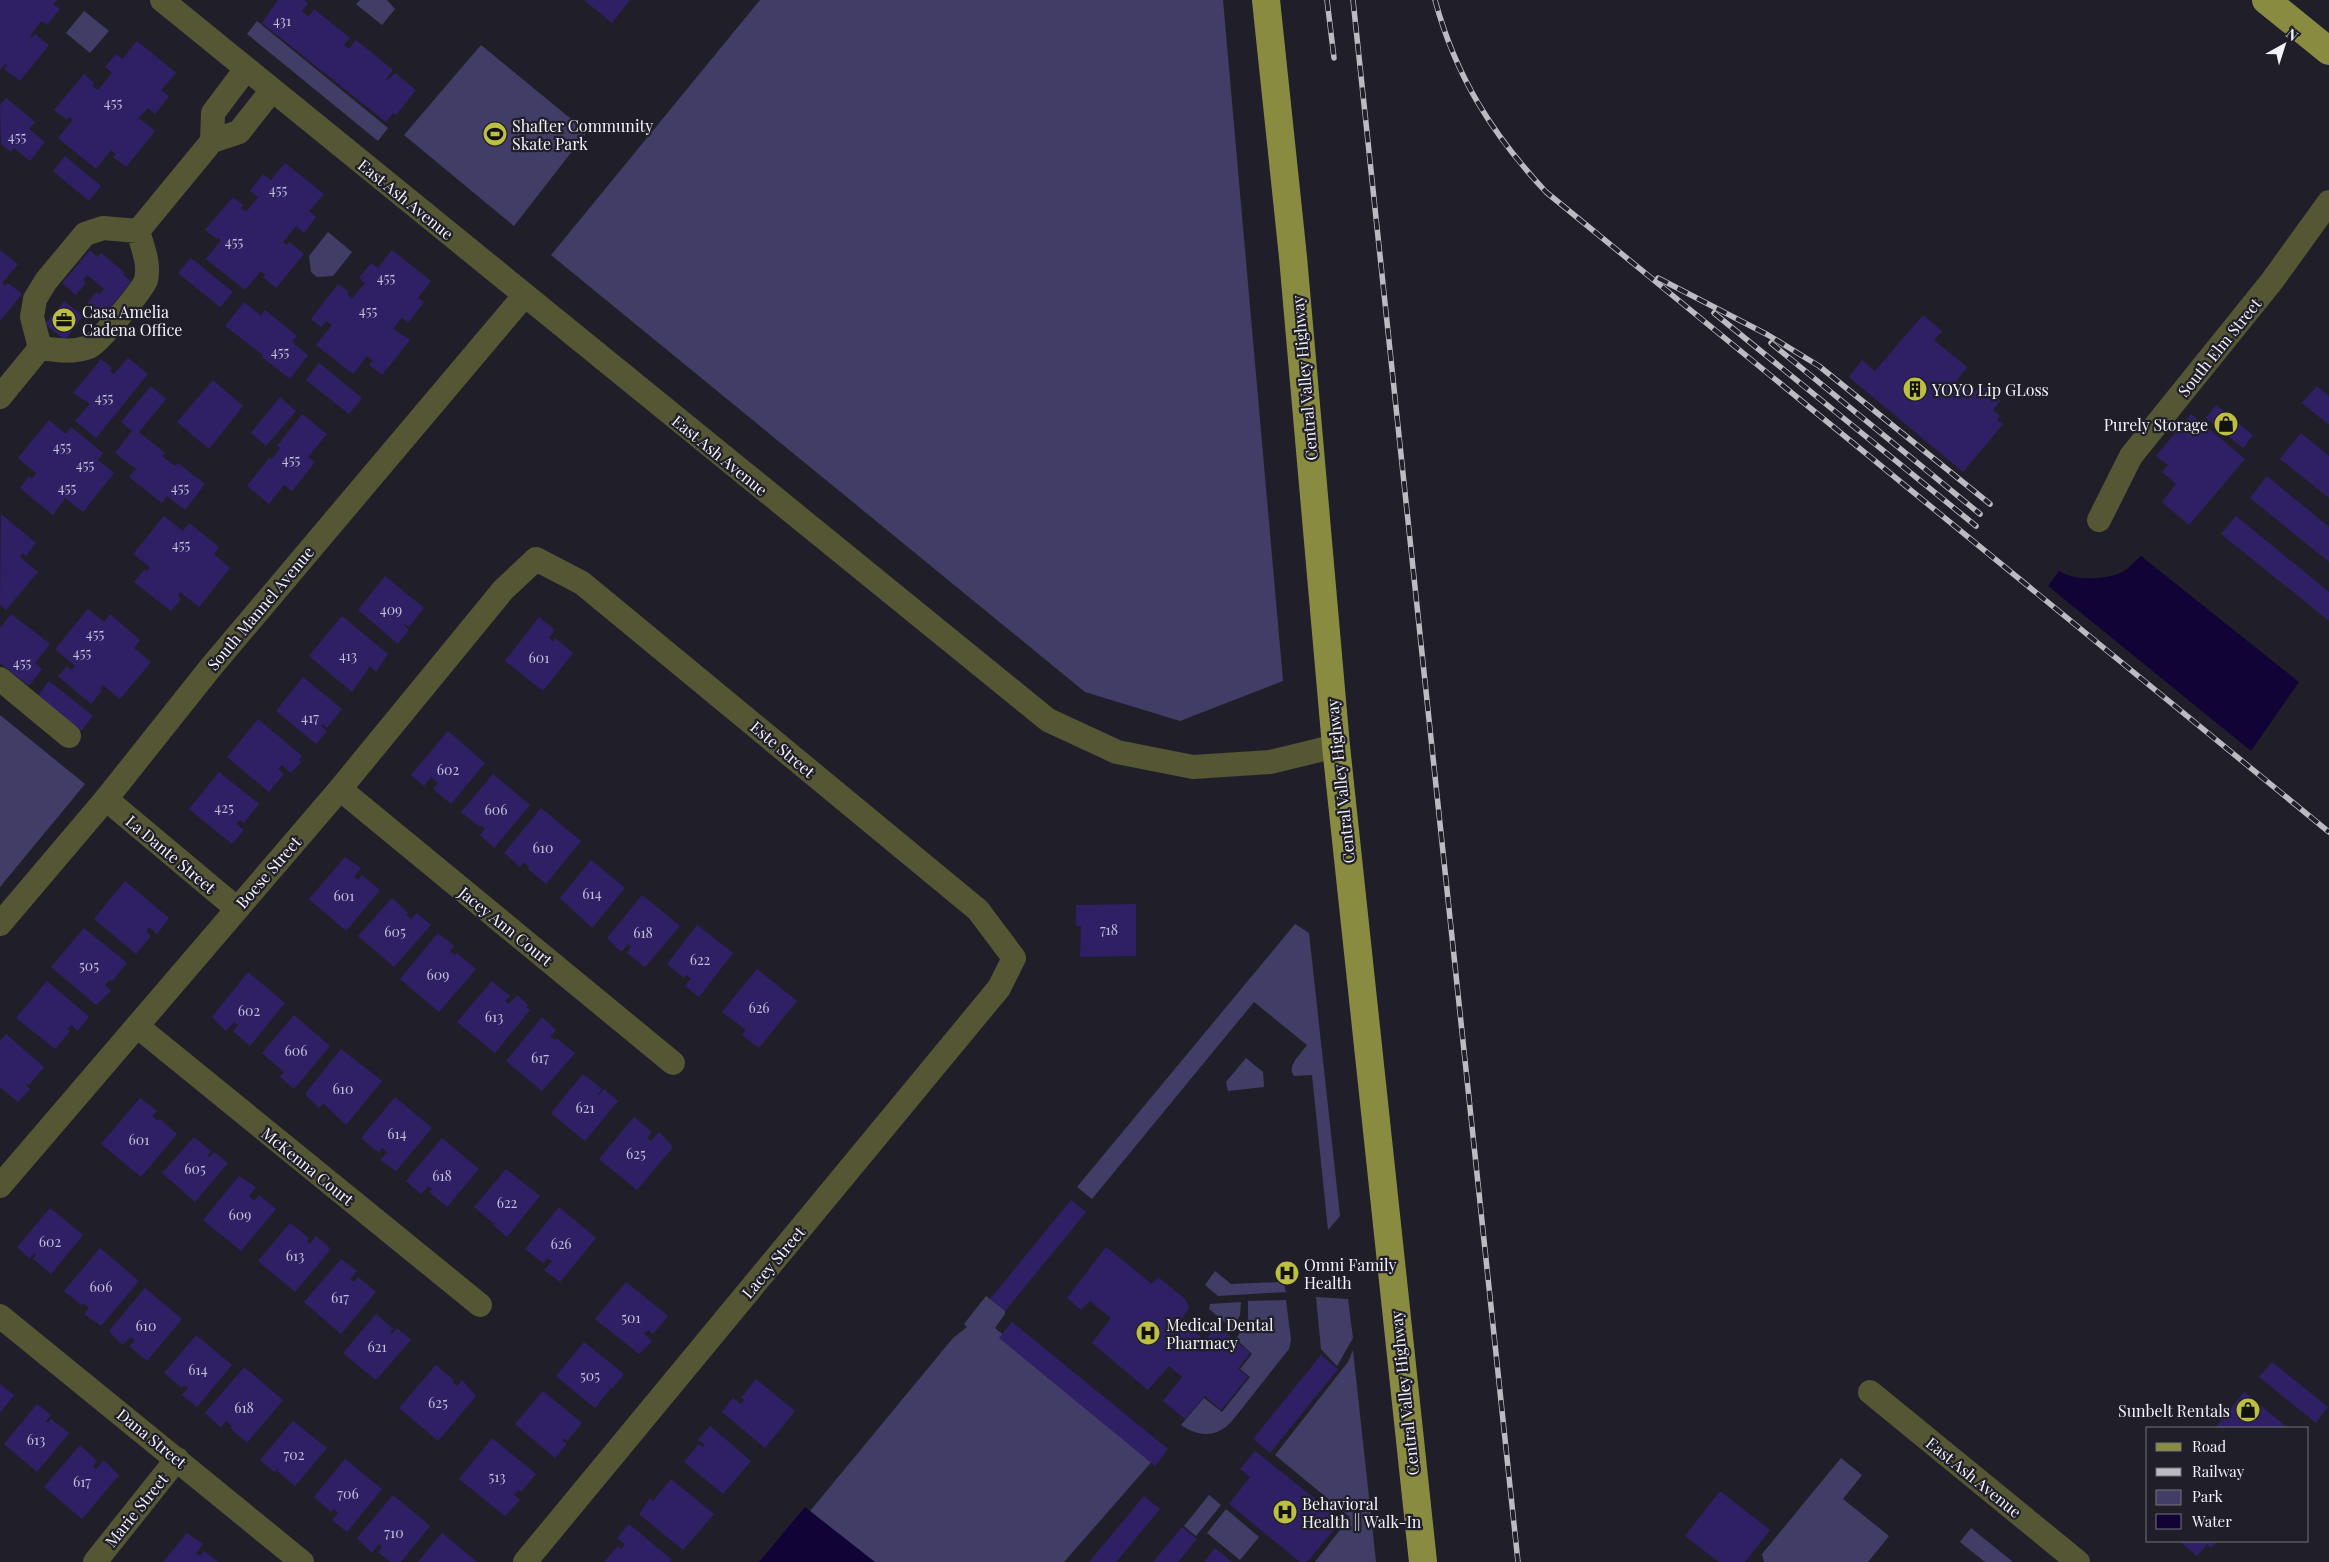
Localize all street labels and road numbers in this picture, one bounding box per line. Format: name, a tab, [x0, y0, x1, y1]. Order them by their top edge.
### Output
street label: East Ash Avenue	[354, 154, 458, 244]
street label: South Elm Street	[2173, 293, 2266, 401]
street label: Central Valley Highway	[1286, 295, 1322, 461]
street label: East Ash Avenue	[668, 410, 772, 500]
street label: South Mannel Avenue	[202, 542, 318, 674]
street label: Central Valley Highway	[1321, 697, 1359, 865]
street label: Este Street	[747, 716, 820, 782]
street label: La Dante Street	[122, 810, 220, 898]
street label: Boese Street	[231, 831, 305, 912]
street label: Jacey Ann Court	[454, 881, 557, 970]
street label: McKenna Court	[258, 1122, 359, 1210]
street label: Lacey Street	[737, 1221, 809, 1302]
street label: Central Valley Highway	[1385, 1309, 1423, 1477]
street label: Dana Street	[113, 1403, 191, 1473]
street label: East Ash Avenue	[1922, 1432, 2026, 1522]
street label: Marie Street	[100, 1469, 172, 1551]

